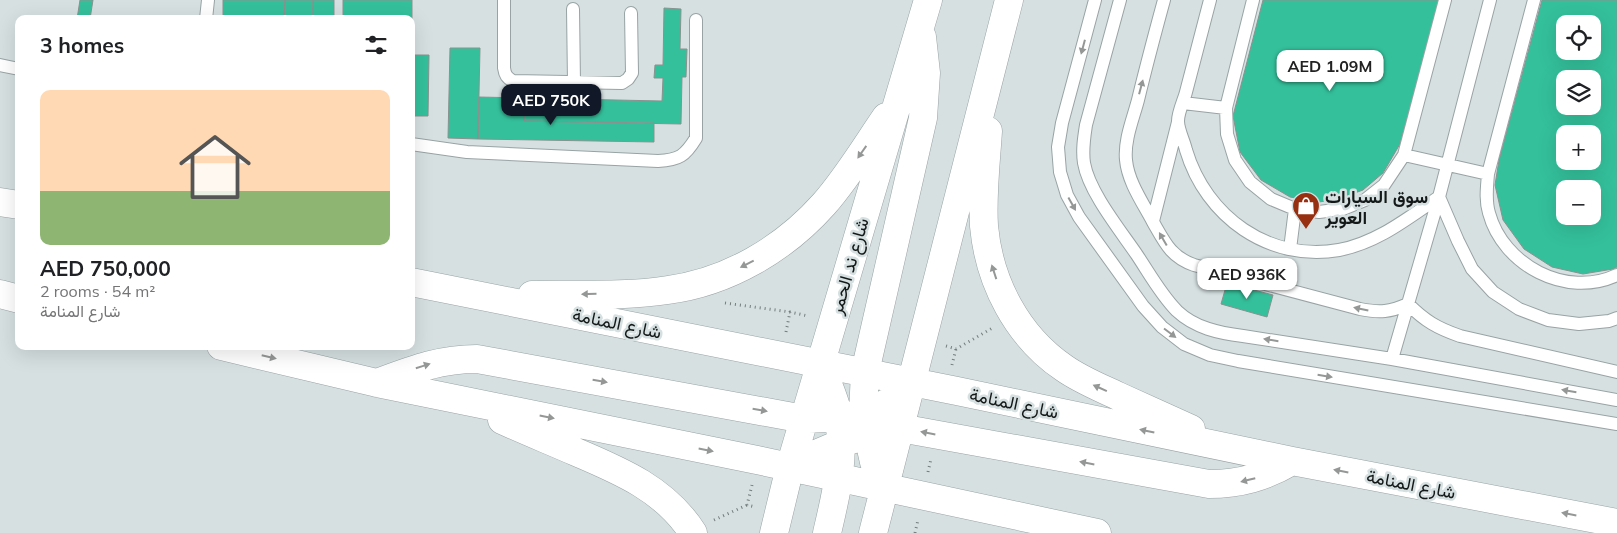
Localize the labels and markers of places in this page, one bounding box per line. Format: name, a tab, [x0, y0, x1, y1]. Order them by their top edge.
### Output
pin: AED 1.09M	[1273, 49, 1387, 92]
pin: AED 750K	[499, 84, 603, 126]
place label: سوق السيارات العوير	[1324, 185, 1428, 229]
shop icon: سوق السيارات العوير	[1291, 191, 1321, 230]
pin: AED 936K	[1195, 258, 1299, 300]

